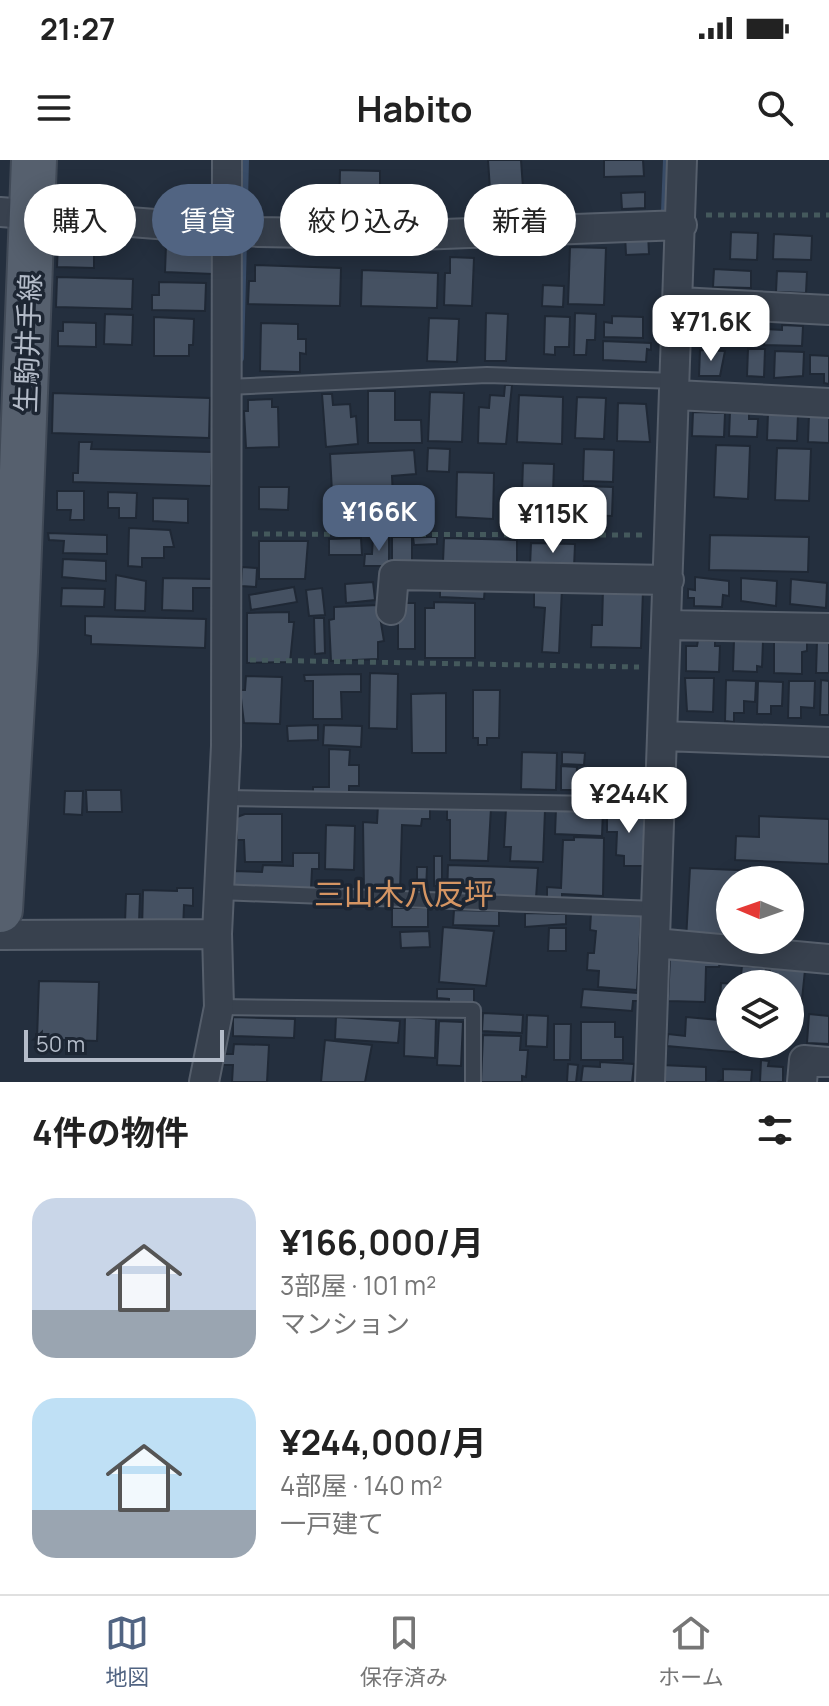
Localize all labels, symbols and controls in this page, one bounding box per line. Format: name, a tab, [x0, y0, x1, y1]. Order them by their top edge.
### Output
text: 21:27	[40, 8, 115, 49]
text: Habito	[357, 84, 472, 133]
icon: menu	[32, 86, 76, 130]
icon: search	[753, 86, 797, 130]
chip: 購入	[24, 184, 136, 256]
chip: 賃貸	[152, 184, 264, 256]
chip: 絞り込み	[280, 184, 448, 256]
chip: 新着	[464, 184, 576, 256]
street label: 生駒井手線	[6, 272, 48, 414]
pin: ¥71.6K	[646, 295, 776, 363]
text: ¥71.6K	[671, 303, 752, 339]
pin: ¥166K	[323, 485, 435, 553]
pin: ¥115K	[497, 487, 609, 555]
text: ¥166K	[341, 493, 417, 529]
text: ¥115K	[518, 495, 588, 531]
pin: ¥244K	[573, 767, 685, 835]
text: ¥244K	[589, 775, 669, 811]
north arrow	[716, 866, 804, 954]
map controls	[716, 866, 804, 1058]
district label: 三山木八反坪	[314, 873, 494, 914]
button: layers	[716, 970, 804, 1058]
scale bar	[24, 1026, 224, 1062]
text: 50 m	[36, 1029, 85, 1059]
icon: filters	[753, 1108, 797, 1152]
text: 4件の物件	[32, 1109, 189, 1155]
text: ¥166,000/月	[280, 1219, 484, 1265]
icon: home	[96, 1230, 192, 1326]
text: 3部屋 · 101 m²	[280, 1267, 436, 1303]
text: マンション	[280, 1305, 410, 1341]
text: ¥244,000/月	[280, 1419, 487, 1465]
icon: home	[96, 1430, 192, 1526]
text: 4部屋 · 140 m²	[280, 1467, 443, 1503]
text: 一戸建て	[280, 1505, 384, 1541]
tab: 地図	[105, 1611, 149, 1692]
tab: 保存済み	[360, 1611, 448, 1692]
tab: ホーム	[658, 1611, 724, 1692]

